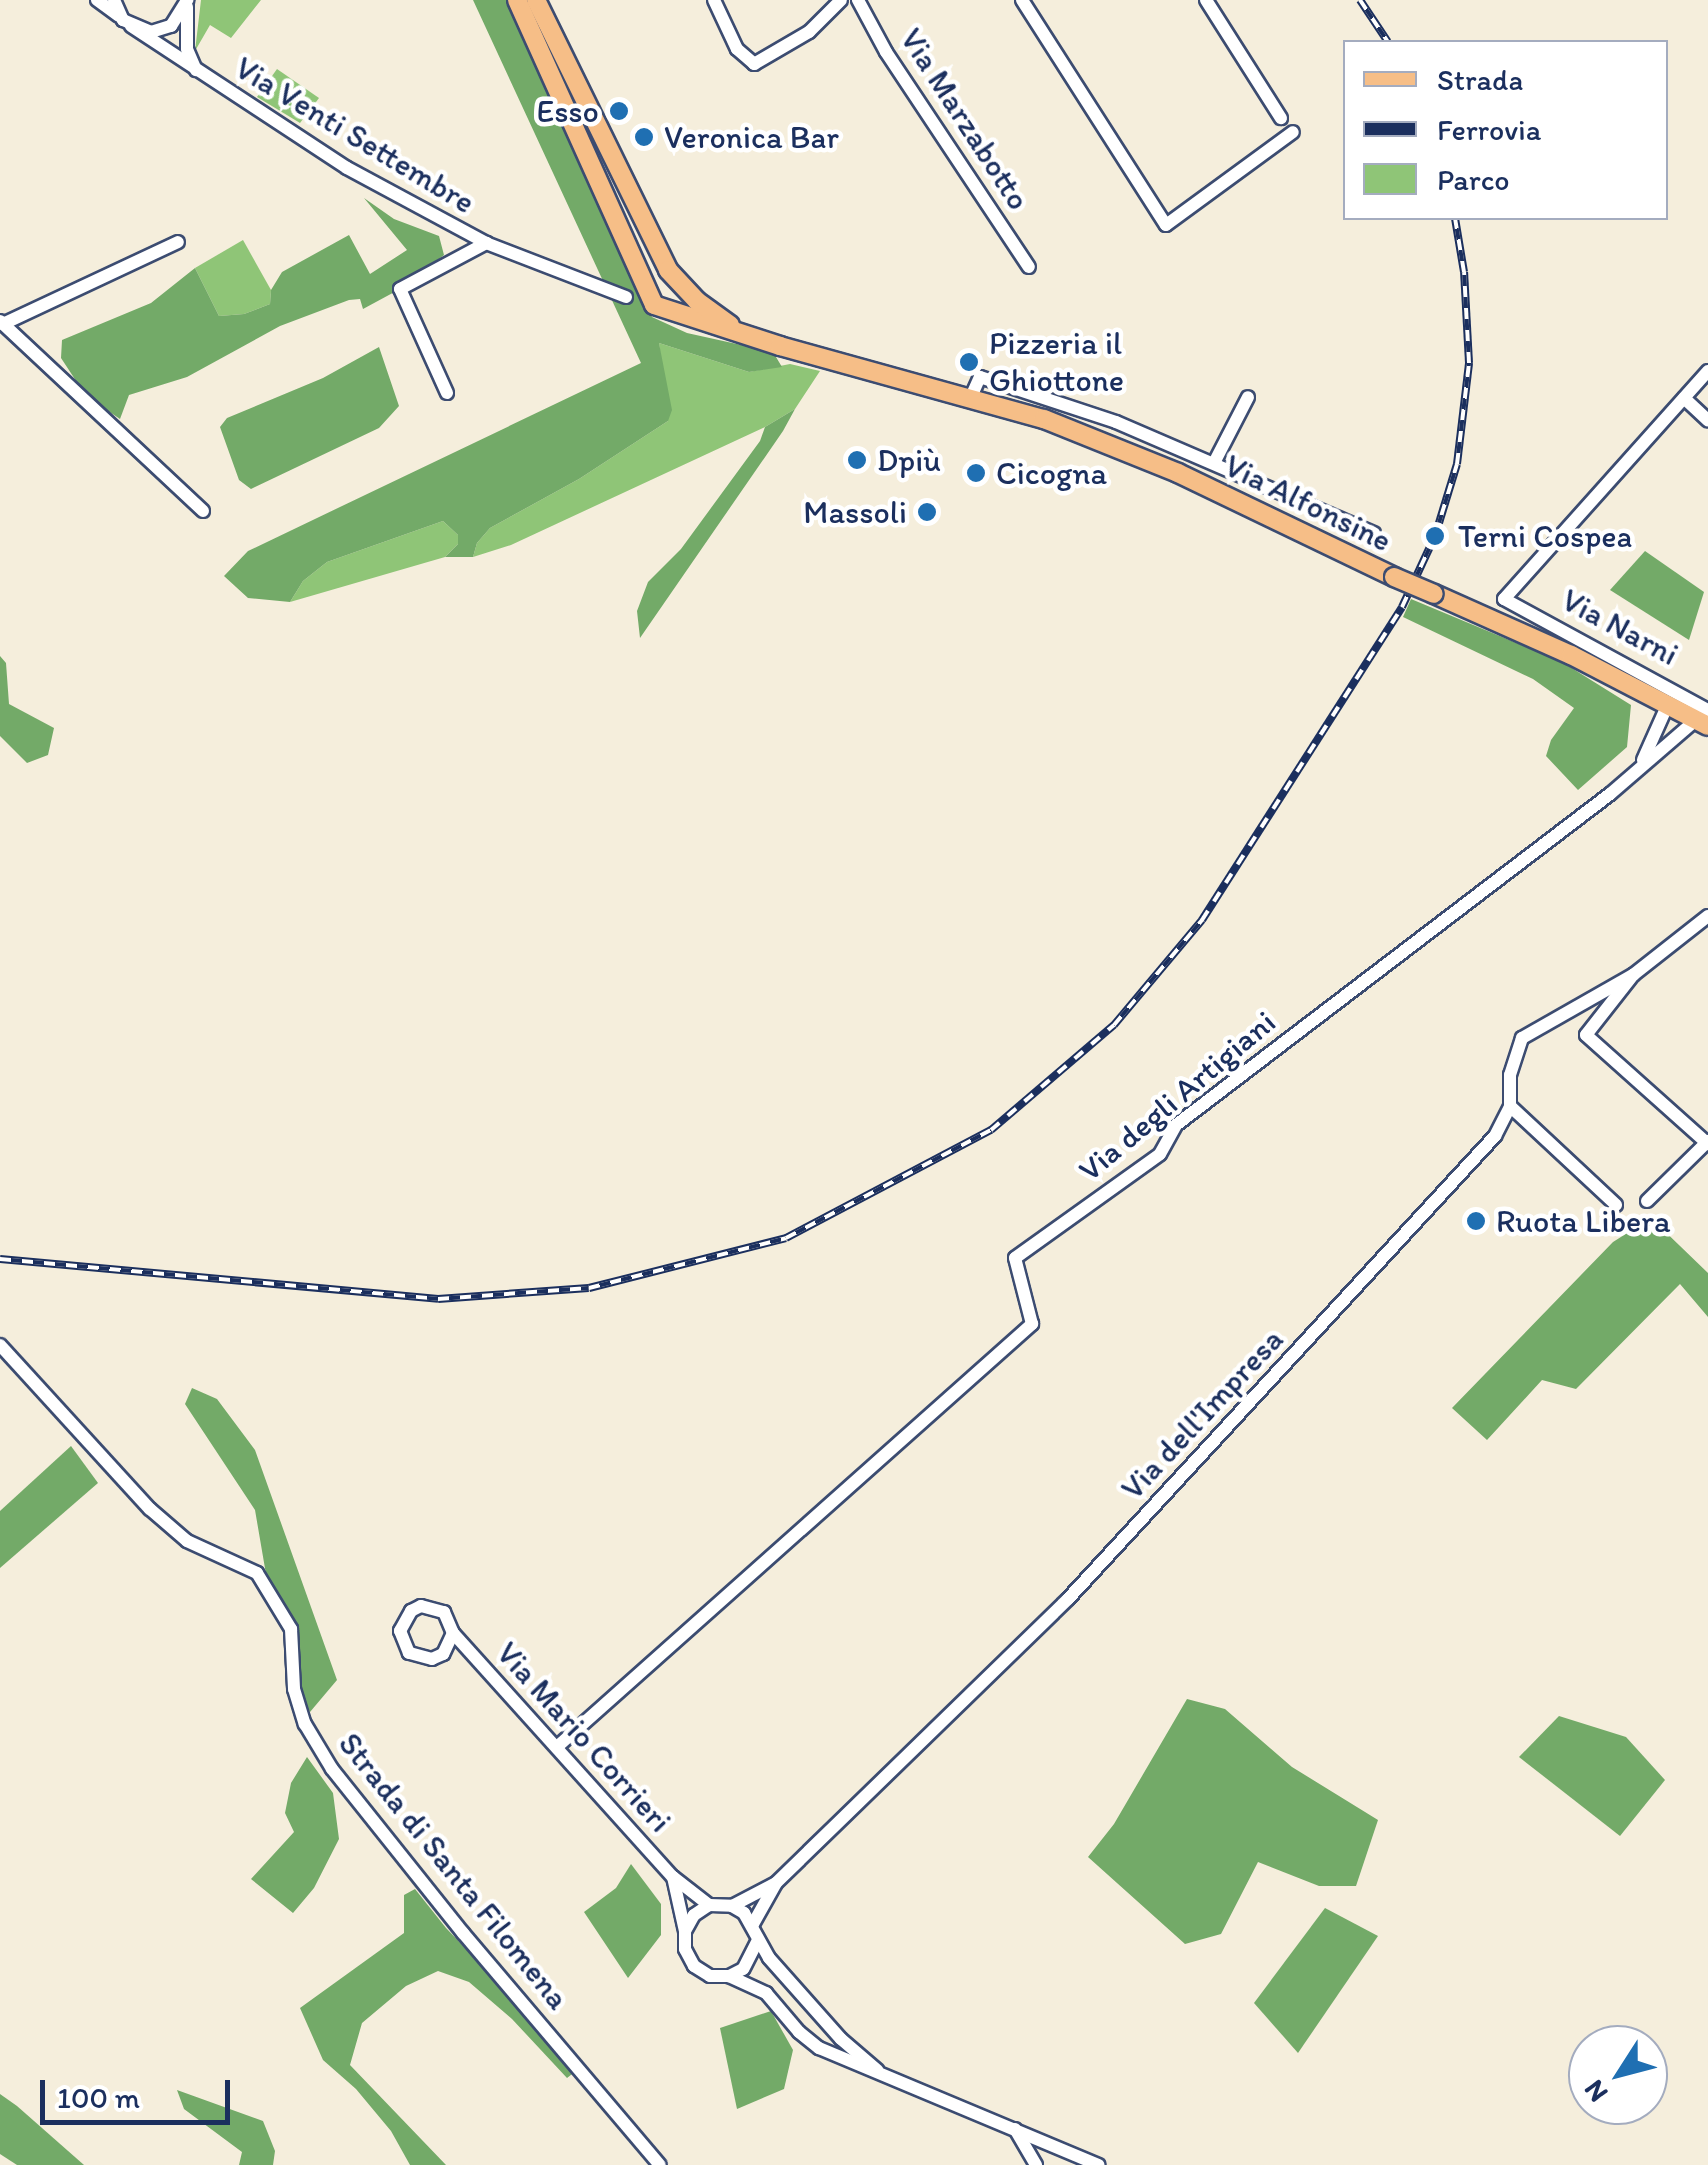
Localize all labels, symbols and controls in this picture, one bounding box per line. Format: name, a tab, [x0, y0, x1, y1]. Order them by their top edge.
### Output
street label: Via Marzabotto	[893, 22, 1037, 216]
legend	[1343, 40, 1668, 220]
street label: Via Venti Settembre	[229, 49, 481, 221]
text: Strada	[1437, 61, 1523, 98]
place label: Esso	[536, 92, 599, 130]
marker: Esso	[608, 100, 630, 122]
text: Ferrovia	[1437, 111, 1541, 148]
place label: Veronica Bar	[664, 118, 840, 156]
marker: Veronica Bar	[633, 126, 655, 148]
text: Parco	[1437, 161, 1510, 198]
place label: Pizzeria il Ghiottone	[989, 325, 1124, 400]
marker: Pizzeria il Ghiottone	[958, 351, 980, 373]
place label: Dpiù	[877, 441, 941, 479]
street label: Via Alfonsine	[1218, 446, 1398, 560]
marker: Dpiù	[846, 449, 868, 471]
place label: Cicogna	[996, 454, 1107, 492]
marker: Cicogna	[965, 462, 987, 484]
place label: Massoli	[803, 493, 907, 531]
marker: Massoli	[916, 501, 938, 523]
place label: Terni Cospea	[1458, 517, 1632, 555]
marker: Terni Cospea	[1422, 523, 1448, 549]
street label: Via Narni	[1555, 580, 1685, 674]
street label: Via degli Artigiani	[1071, 1003, 1283, 1189]
place label: Ruota Libera	[1496, 1202, 1670, 1240]
marker: Ruota Libera	[1465, 1210, 1487, 1232]
street label: Via dell'Impresa	[1113, 1321, 1291, 1507]
street label: Via Mario Corrieri	[489, 1634, 679, 1840]
street label: Strada di Santa Filomena	[330, 1725, 578, 2017]
north arrow	[1568, 2025, 1668, 2125]
scale bar	[45, 2060, 235, 2122]
text: N	[1576, 2074, 1615, 2109]
text: 100 m	[57, 2079, 140, 2116]

